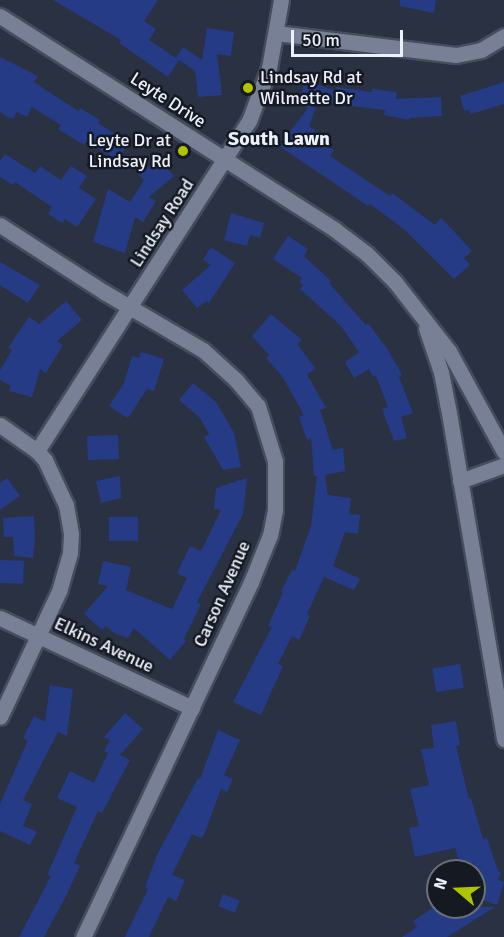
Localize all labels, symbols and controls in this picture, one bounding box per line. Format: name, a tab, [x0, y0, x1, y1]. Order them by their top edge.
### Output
scale bar	[294, 18, 406, 56]
text: 50 m	[302, 29, 340, 51]
place label: Lindsay Rd at Wilmette Dr	[260, 67, 362, 110]
street label: Leyte Drive	[126, 68, 210, 132]
marker: Lindsay Rd at Wilmette Dr	[241, 81, 255, 95]
district label: South Lawn	[228, 126, 330, 150]
place label: Leyte Dr at Lindsay Rd	[88, 130, 171, 172]
marker: Leyte Dr at Lindsay Rd	[176, 144, 190, 158]
street label: Lindsay Road	[125, 175, 199, 271]
street label: Carson Avenue	[189, 538, 255, 650]
street label: Elkins Avenue	[51, 613, 157, 677]
north arrow	[426, 859, 486, 919]
text: N	[430, 875, 452, 892]

